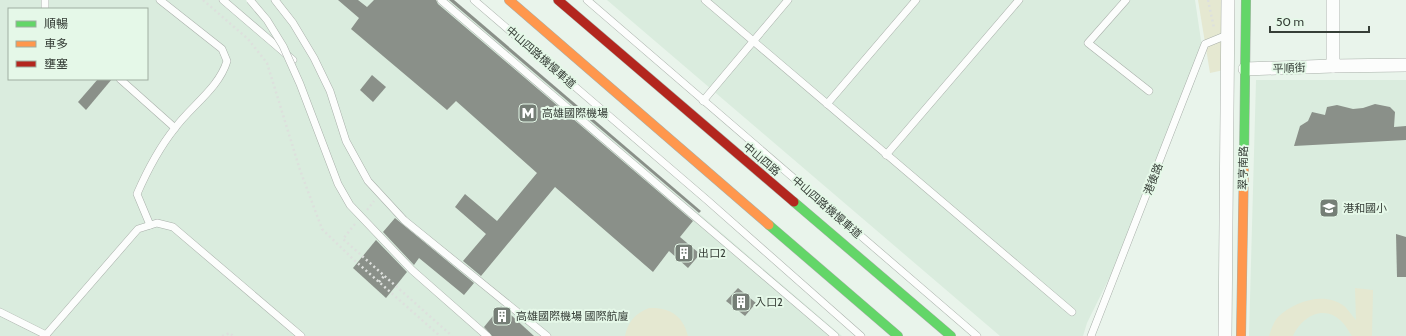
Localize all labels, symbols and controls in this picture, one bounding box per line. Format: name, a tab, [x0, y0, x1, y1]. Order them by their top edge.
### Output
legend	[8, 8, 148, 80]
scale bar	[1270, 8, 1369, 34]
text: 50 m	[1276, 14, 1304, 29]
text: 順暢	[44, 16, 68, 31]
street label: 中山四路機慢車道	[503, 23, 579, 91]
text: 車多	[44, 36, 68, 51]
text: 壅塞	[44, 56, 68, 71]
street label: 平順街	[1272, 60, 1306, 76]
metro station icon: 高雄國際機場	[517, 102, 539, 124]
place label: 高雄國際機場	[542, 106, 608, 120]
street label: 中山四路	[741, 139, 783, 179]
street label: 翠亨南路	[1236, 146, 1250, 190]
street label: 港後路	[1141, 161, 1165, 197]
street label: 中山四路機慢車道	[789, 173, 865, 241]
school or university icon: 港和國小	[1318, 197, 1340, 219]
place label: 港和國小	[1343, 201, 1387, 215]
building icon: 出口2	[673, 242, 695, 264]
place label: 出口2	[698, 246, 726, 260]
building icon: 入口2	[730, 291, 752, 313]
place label: 入口2	[755, 295, 783, 309]
building icon: 高雄國際機場 國際航廈	[491, 305, 513, 327]
place label: 高雄國際機場 國際航廈	[516, 309, 628, 323]

